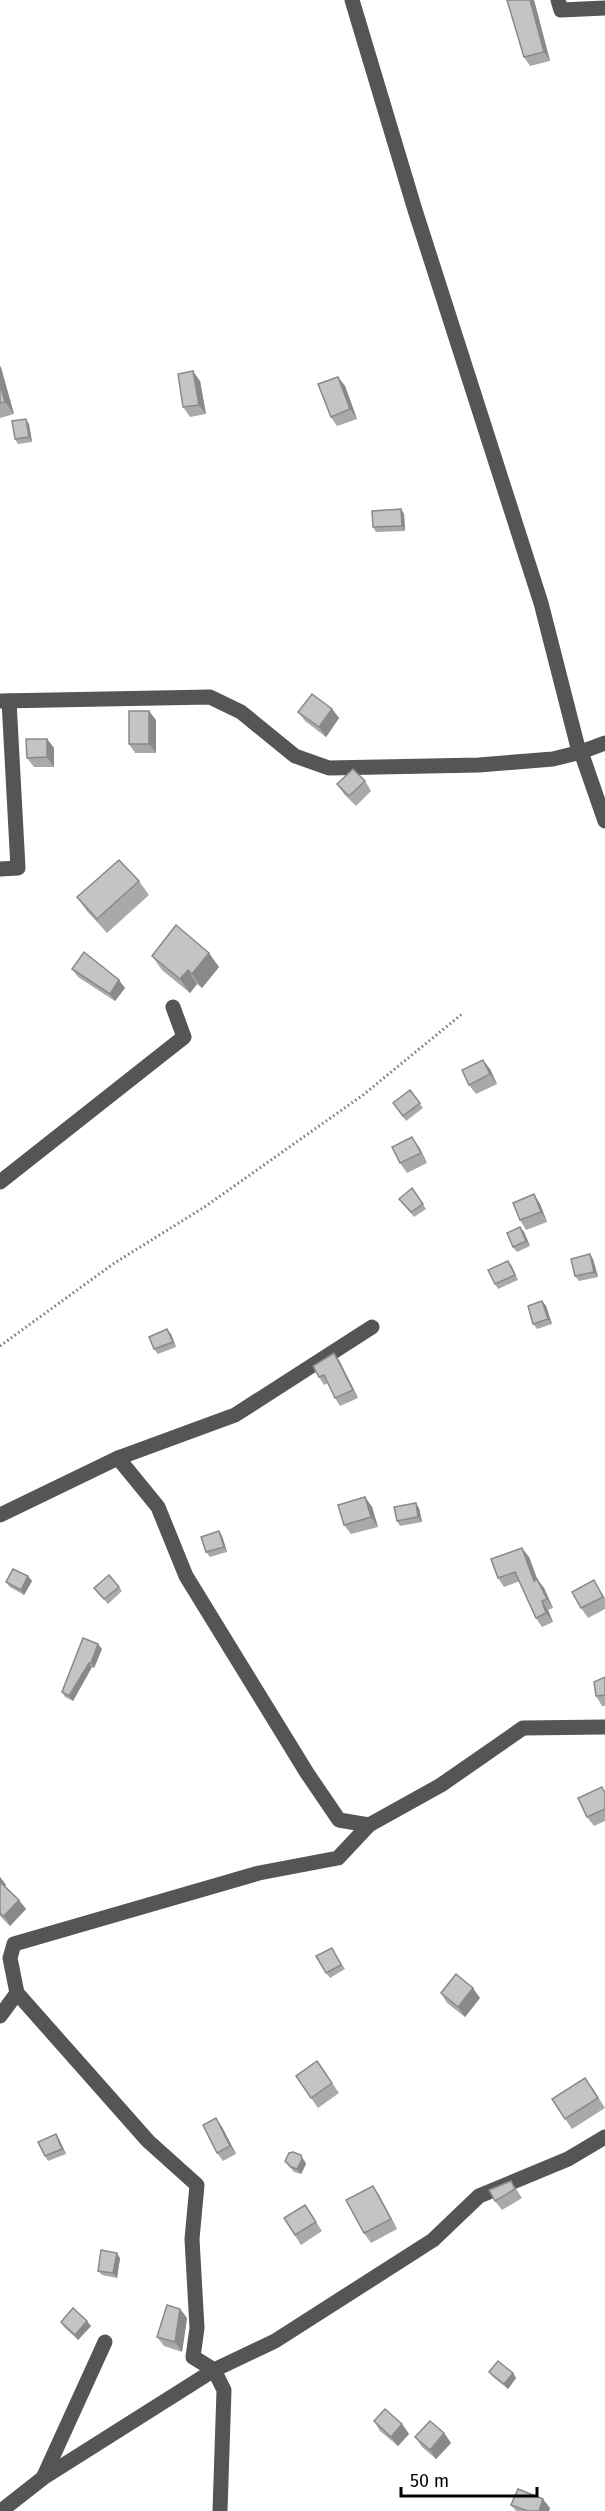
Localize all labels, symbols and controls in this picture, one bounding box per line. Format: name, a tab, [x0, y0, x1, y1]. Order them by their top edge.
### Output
scale bar	[401, 2460, 538, 2498]
text: 50 m	[410, 2470, 449, 2492]

